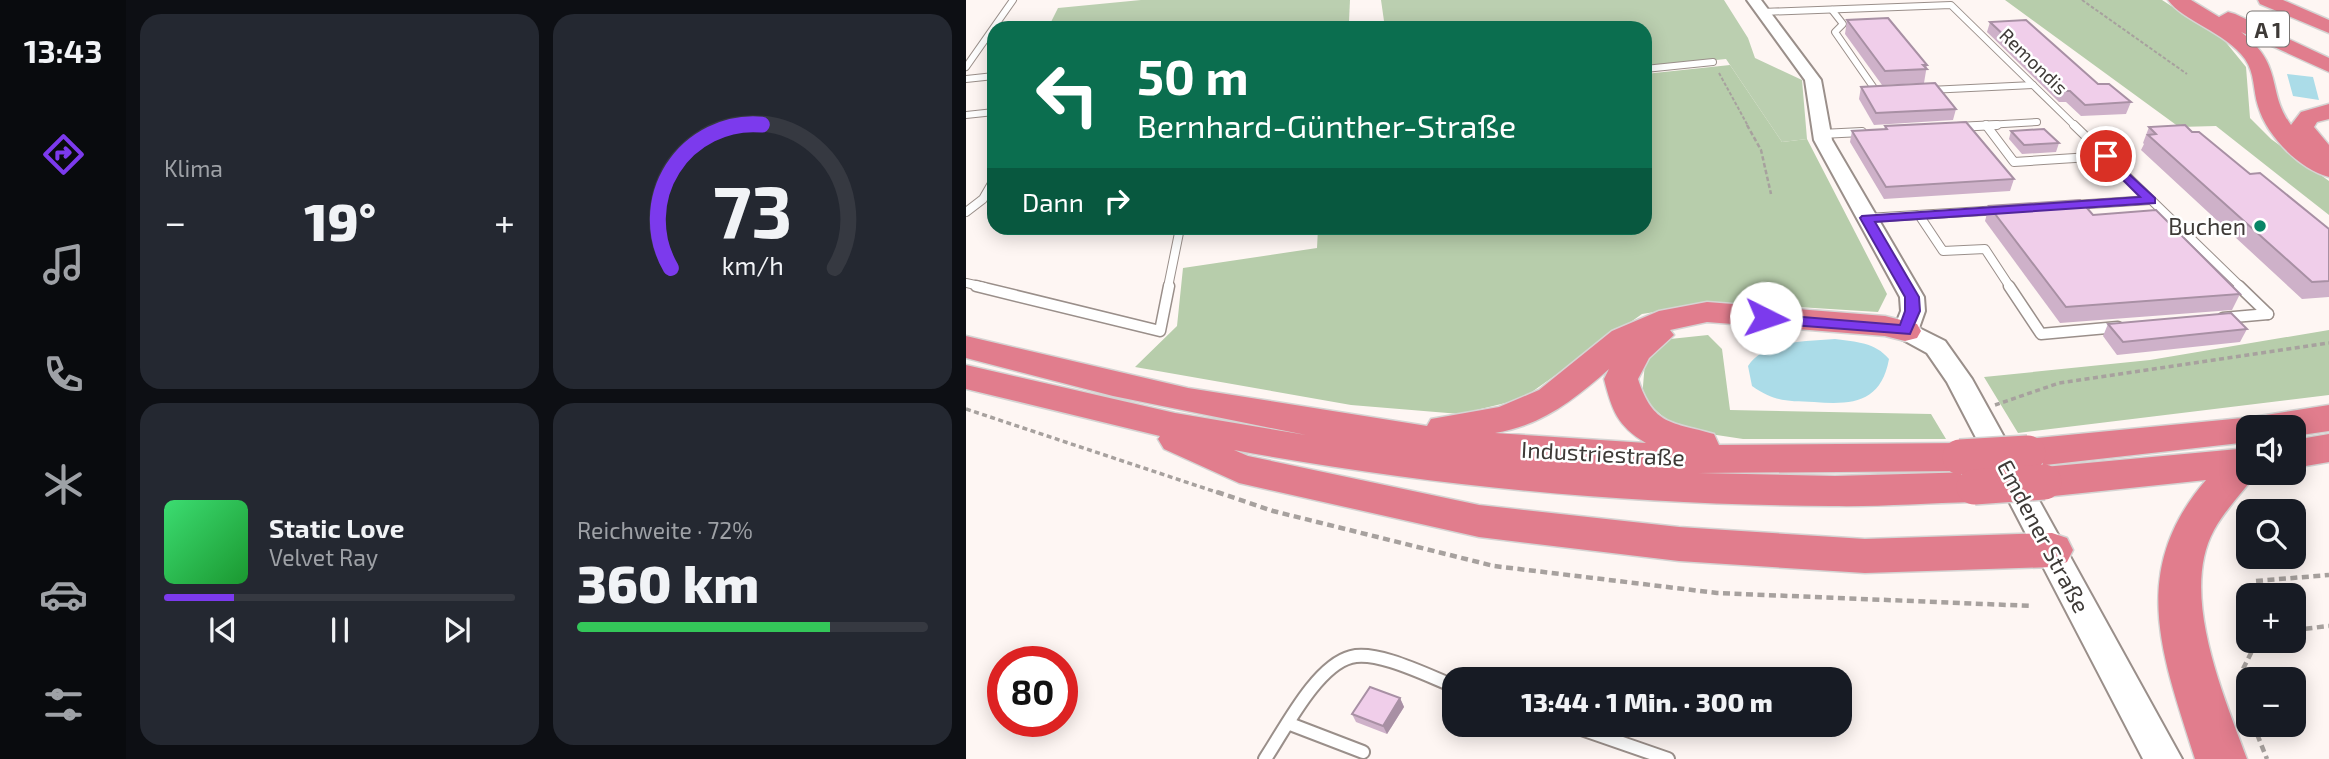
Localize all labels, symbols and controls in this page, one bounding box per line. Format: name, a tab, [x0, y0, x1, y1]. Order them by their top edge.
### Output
road number: A 1	[2247, 12, 2289, 46]
street label: Remondis	[1995, 23, 2073, 99]
text: 13:43	[24, 31, 102, 69]
text: 50 m	[1137, 46, 1249, 105]
icon: left	[1022, 49, 1113, 140]
text: Bernhard-Günther-Straße	[1137, 106, 1516, 144]
pin	[2076, 126, 2136, 186]
icon: directions	[39, 130, 88, 179]
icon: arrive	[2087, 137, 2125, 175]
text: Klima	[164, 154, 223, 182]
text: 73	[713, 165, 792, 253]
icon: right	[1098, 182, 1136, 220]
text: Dann	[1022, 186, 1084, 217]
text: 19°	[304, 189, 376, 251]
text: −	[164, 198, 186, 244]
text: +	[494, 198, 515, 244]
place label: Buchen	[2168, 212, 2246, 240]
marker: Buchen	[2252, 218, 2268, 234]
icon: music	[39, 240, 88, 289]
text: km/h	[721, 249, 784, 279]
position arrow	[1729, 281, 1803, 355]
icon: phone	[39, 350, 88, 399]
map controls	[2236, 415, 2306, 737]
button: sound	[2236, 415, 2306, 485]
street label: Industriestraße	[1521, 435, 1685, 471]
street label: Emdener Straße	[1992, 455, 2096, 617]
icon: climate	[39, 460, 88, 509]
button: search	[2236, 499, 2306, 569]
text: Static Love	[269, 512, 405, 543]
text: Reichweite · 72%	[577, 516, 753, 544]
text: Velvet Ray	[269, 543, 378, 571]
text: 360 km	[577, 551, 759, 613]
icon: car	[39, 570, 88, 619]
button: +	[2236, 583, 2306, 653]
icon: previous	[204, 611, 242, 649]
icon: pause	[321, 611, 359, 649]
icon: next	[438, 611, 476, 649]
speed limit sign: 80	[987, 646, 1078, 737]
button: −	[2236, 667, 2306, 737]
icon: filters	[39, 680, 88, 729]
text: 13:44 · 1 Min. · 300 m	[1521, 686, 1773, 717]

